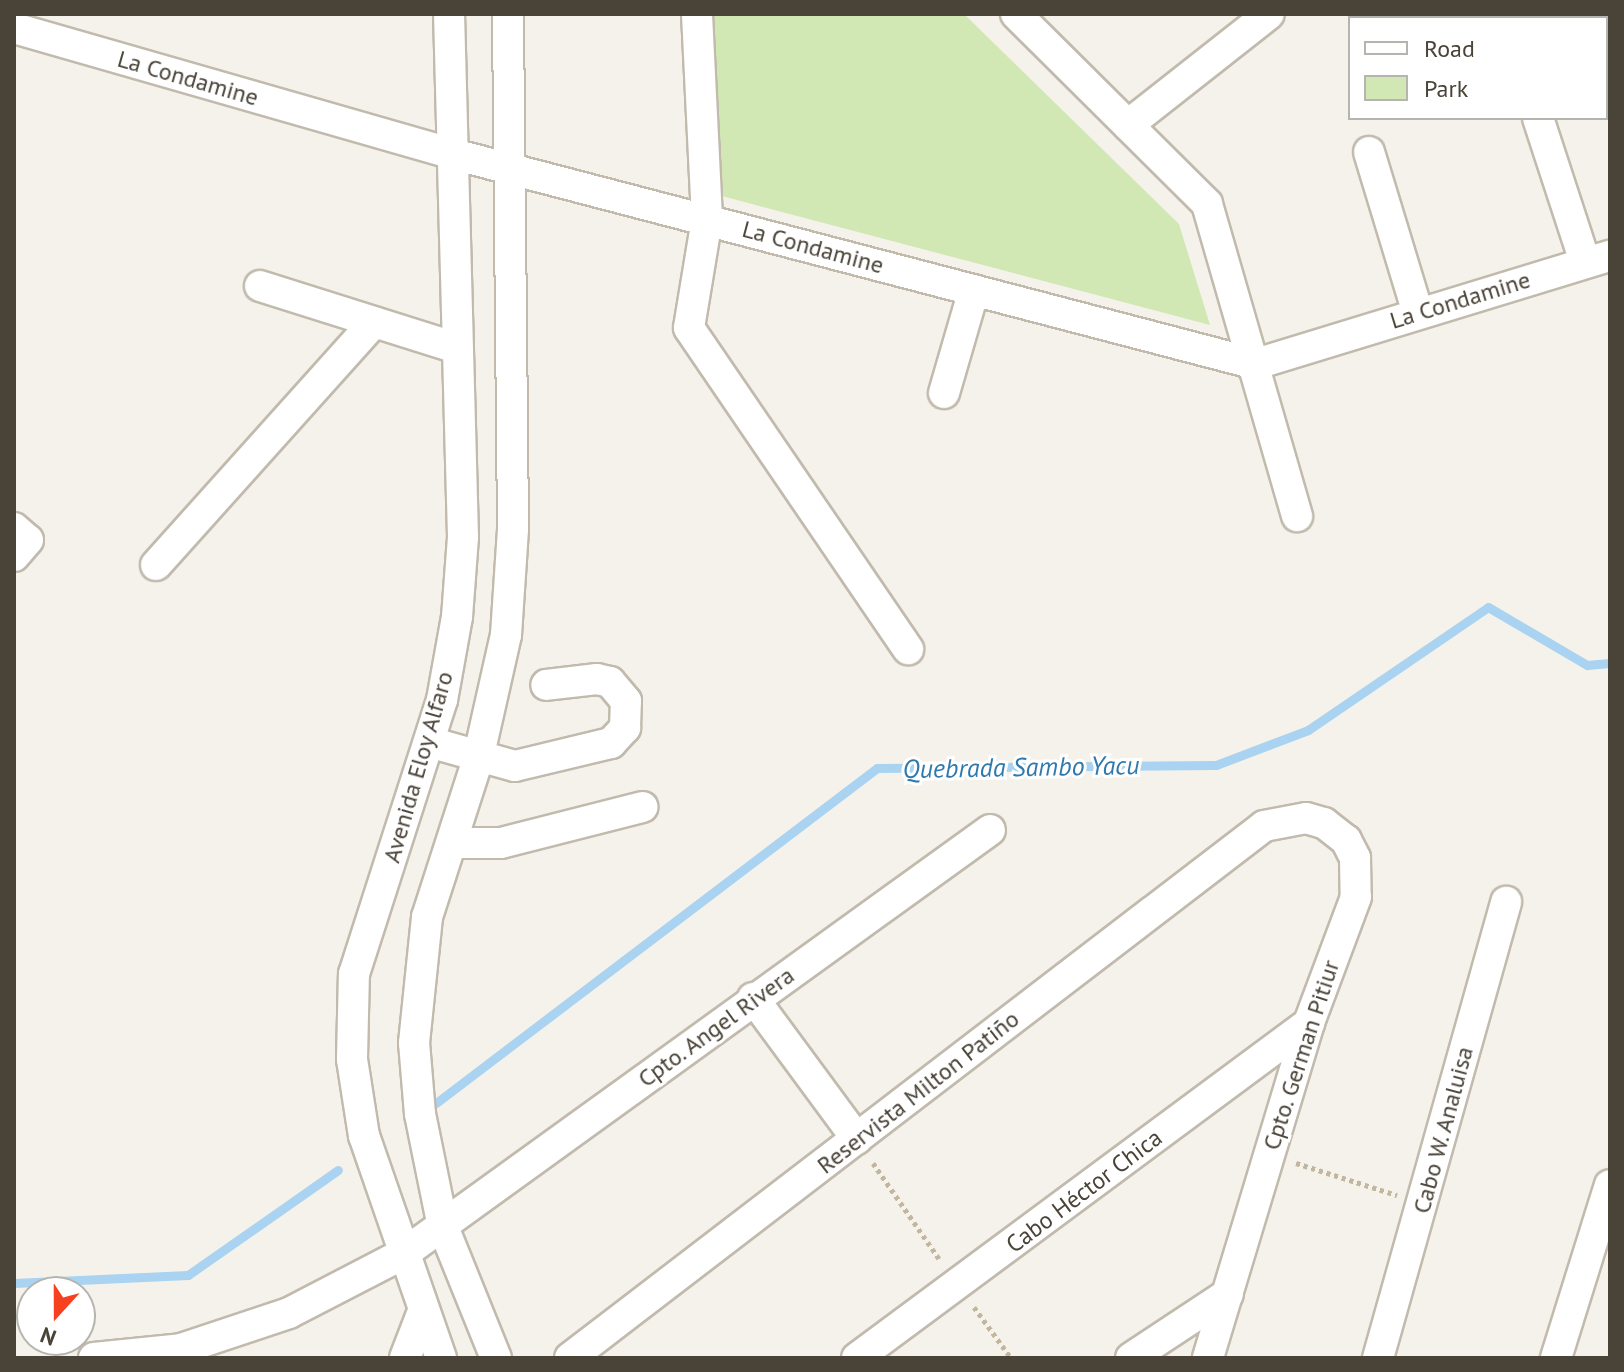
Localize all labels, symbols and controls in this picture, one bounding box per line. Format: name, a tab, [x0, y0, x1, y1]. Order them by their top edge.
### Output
legend	[1348, 16, 1608, 120]
text: Road	[1424, 33, 1475, 64]
street label: La Condamine	[114, 44, 262, 112]
text: Park	[1424, 73, 1468, 104]
street label: La Condamine	[739, 214, 887, 280]
street label: La Condamine	[1386, 265, 1534, 335]
street label: Avenida Eloy Alfaro	[377, 667, 459, 867]
water label: Quebrada Sambo Yacu	[902, 749, 1140, 785]
street label: Cpto. German Pitiur	[1256, 956, 1346, 1154]
street label: Cpto. Angel Rivera	[631, 960, 801, 1094]
street label: Reservista Milton Patiño	[811, 1004, 1025, 1180]
street label: Cabo W. Analuisa	[1407, 1042, 1479, 1218]
street label: Cabo Héctor Chica	[1000, 1123, 1168, 1259]
north arrow	[16, 1276, 96, 1356]
text: N	[36, 1321, 60, 1352]

